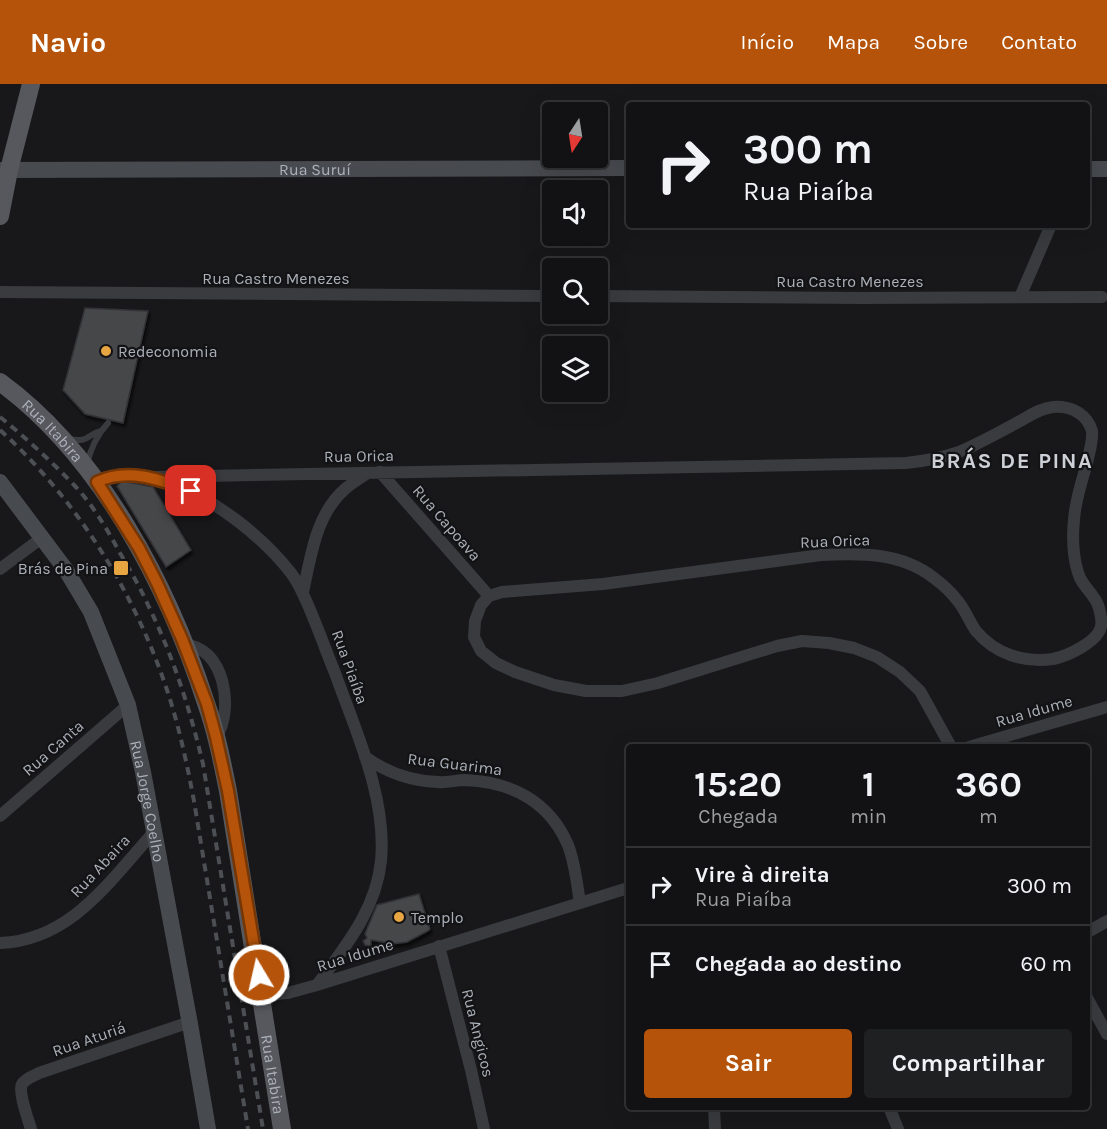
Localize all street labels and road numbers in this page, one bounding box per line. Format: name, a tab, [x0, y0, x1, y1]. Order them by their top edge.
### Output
street label: Rua Suruí	[279, 159, 351, 179]
street label: Rua Castro Menezes	[202, 269, 350, 288]
street label: Rua Castro Menezes	[776, 272, 924, 291]
street label: Rua Itabira	[19, 395, 88, 466]
street label: Rua Orica	[324, 446, 394, 466]
street label: Rua Capoava	[409, 481, 485, 565]
street label: Rua Orica	[800, 530, 870, 552]
street label: Rua Piaíba	[328, 627, 372, 707]
street label: Rua Idume	[993, 691, 1075, 731]
street label: Rua Canta	[18, 716, 88, 780]
street label: Rua Jorge Coelho	[127, 738, 169, 863]
street label: Rua Guarima	[407, 749, 503, 779]
street label: Rua Abaira	[66, 831, 134, 901]
street label: Rua Idume	[314, 934, 396, 976]
street label: Rua Angicos	[458, 987, 498, 1079]
street label: Rua Aturiá	[50, 1018, 128, 1060]
street label: Rua Itabira	[258, 1033, 289, 1116]

